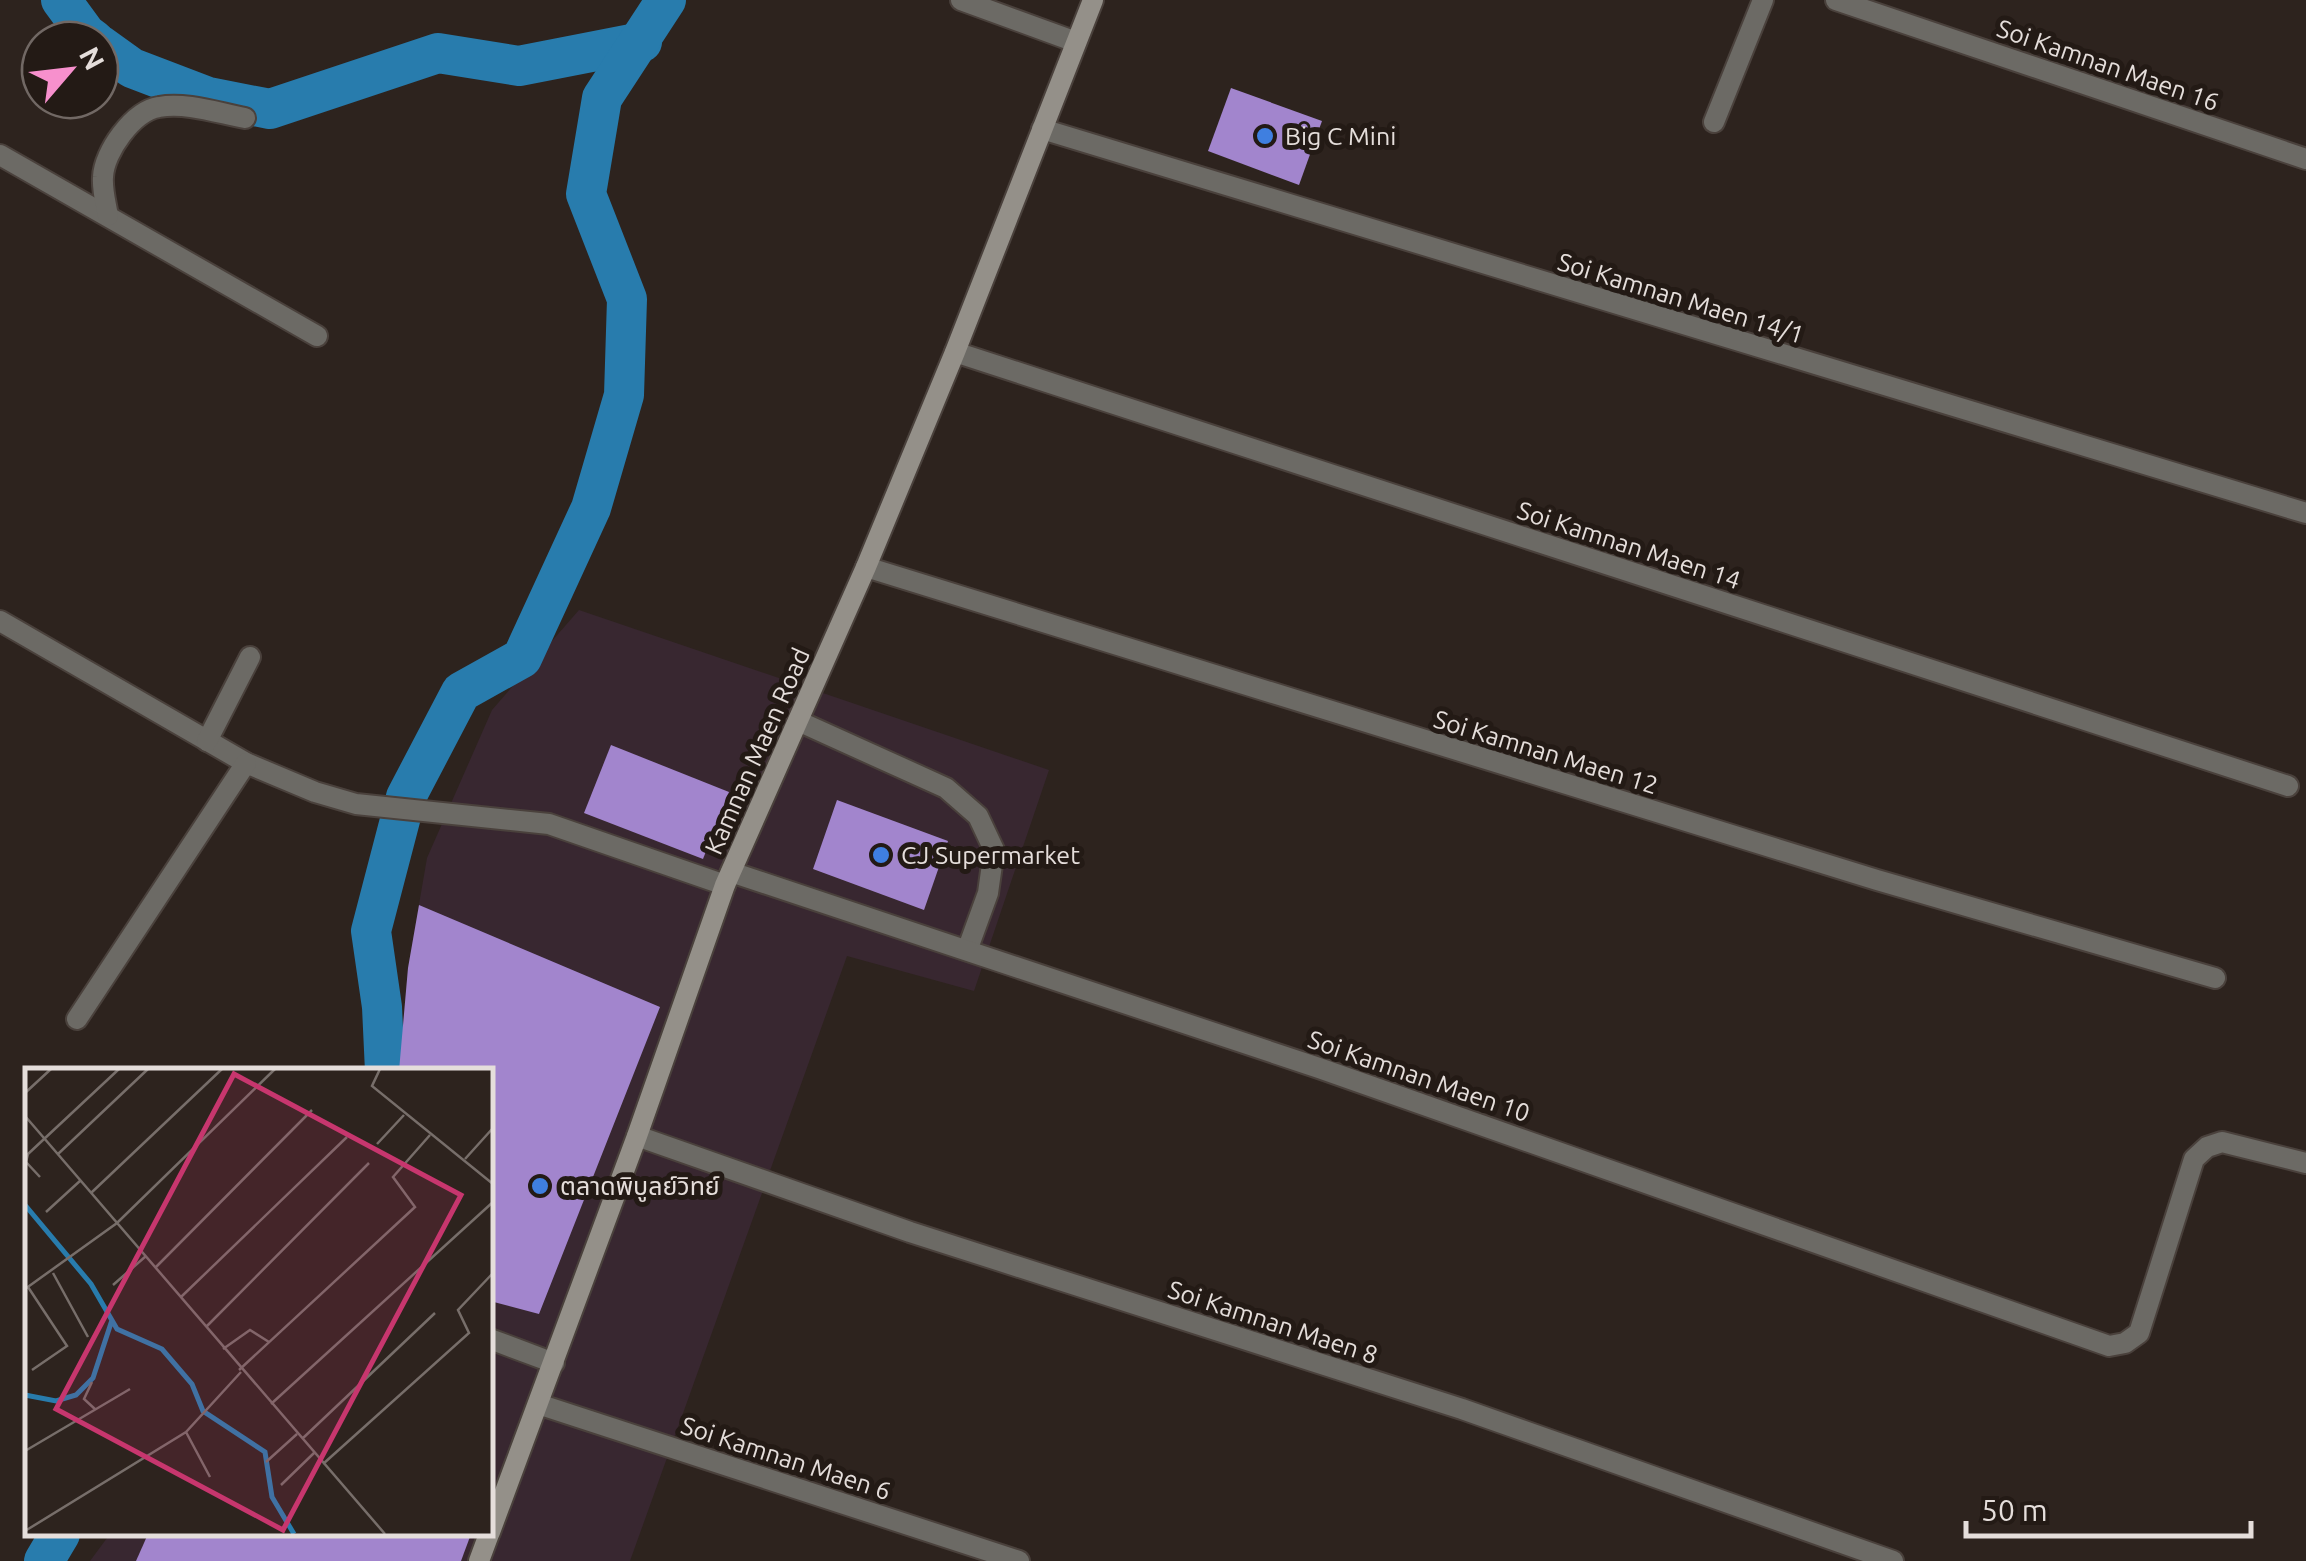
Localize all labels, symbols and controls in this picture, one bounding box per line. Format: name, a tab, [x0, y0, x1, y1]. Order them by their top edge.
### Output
street label: Soi Kamnan Maen 16	[1993, 14, 2223, 116]
north arrow	[20, 20, 120, 120]
text: N	[74, 42, 111, 75]
place label: Big C Mini	[1285, 122, 1396, 150]
marker: Big C Mini	[1254, 125, 1276, 147]
street label: Soi Kamnan Maen 14/1	[1554, 247, 1808, 349]
street label: Soi Kamnan Maen 14	[1514, 496, 1744, 594]
street label: Kamnan Maen Road	[699, 644, 815, 858]
street label: Soi Kamnan Maen 12	[1431, 705, 1661, 799]
place label: CJ Supermarket	[901, 841, 1080, 869]
marker: CJ Supermarket	[870, 844, 892, 866]
street label: Soi Kamnan Maen 10	[1304, 1025, 1534, 1127]
inset map	[25, 1068, 492, 1536]
place label: ตลาดพิบูลย์วิทย์	[560, 1172, 720, 1202]
marker: ตลาดพิบูลย์วิทย์	[529, 1175, 551, 1197]
street label: Soi Kamnan Maen 8	[1165, 1275, 1381, 1369]
street label: Soi Kamnan Maen 6	[678, 1411, 894, 1505]
scale bar	[1966, 1476, 2251, 1538]
text: 50 m	[1981, 1493, 2048, 1527]

